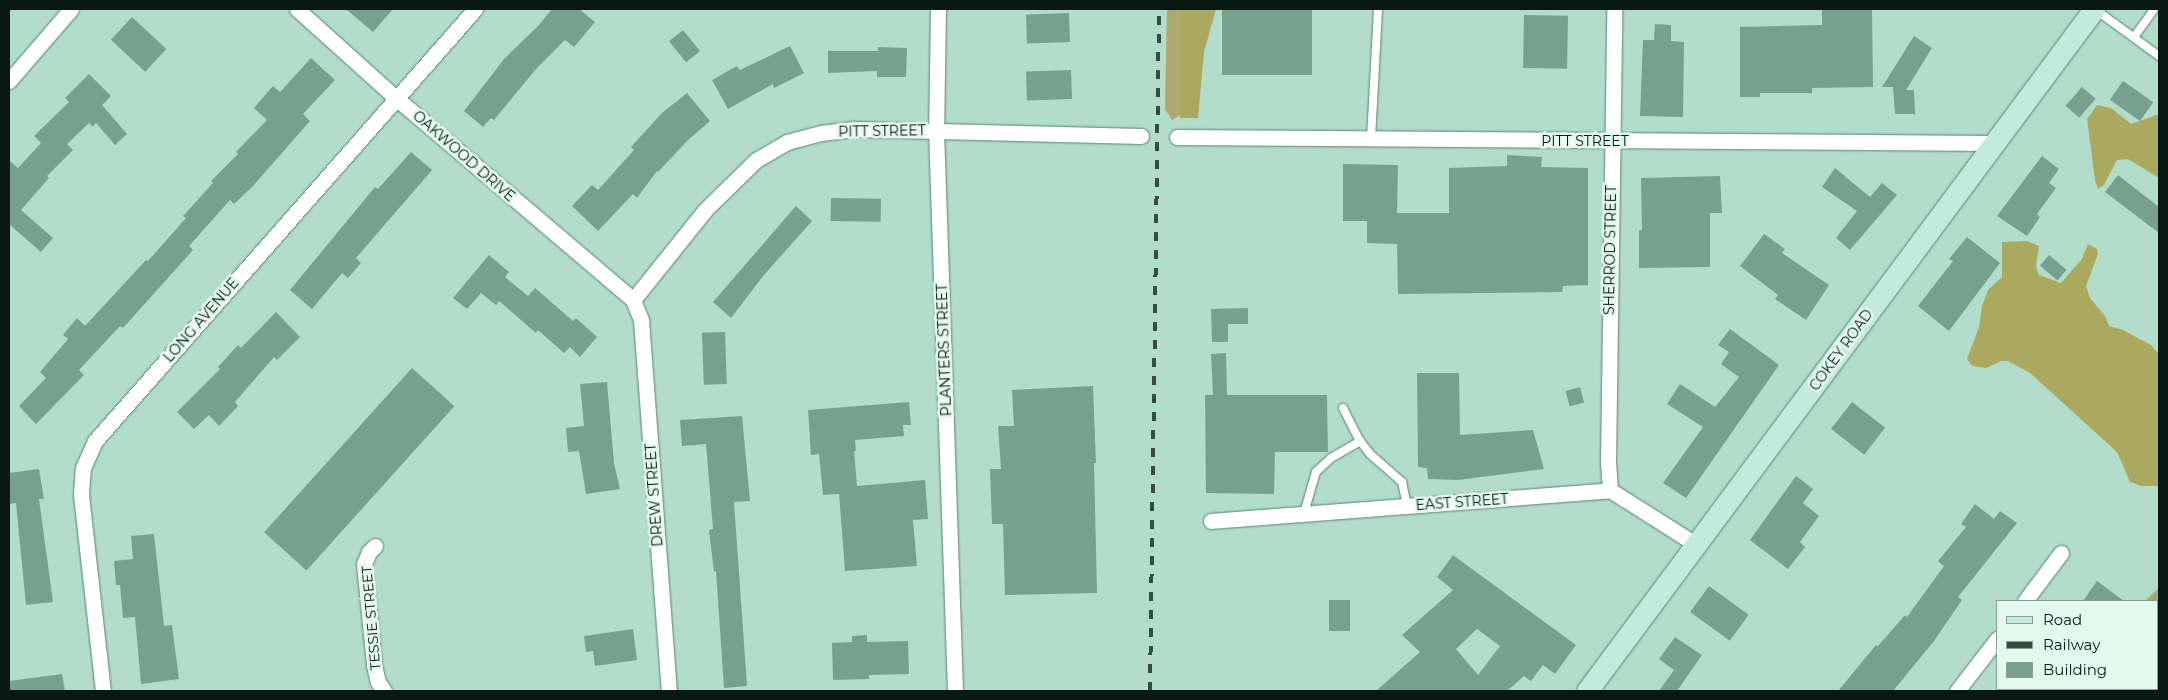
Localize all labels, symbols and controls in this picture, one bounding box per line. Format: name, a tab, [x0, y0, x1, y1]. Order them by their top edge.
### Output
street label: OAKWOOD DRIVE	[410, 107, 518, 205]
street label: PITT STREET	[838, 122, 926, 140]
street label: PITT STREET	[1541, 133, 1629, 149]
street label: SHERROD STREET	[1600, 185, 1620, 315]
street label: LONG AVENUE	[160, 275, 242, 365]
street label: PLANTERS STREET	[933, 283, 955, 417]
street label: COKEY ROAD	[1806, 306, 1876, 394]
street label: DREW STREET	[642, 443, 666, 547]
street label: EAST STREET	[1415, 490, 1509, 514]
street label: TESSIE STREET	[358, 565, 384, 671]
legend	[1996, 600, 2158, 690]
text: Road	[2043, 610, 2082, 629]
text: Railway	[2043, 635, 2100, 654]
text: Building	[2043, 660, 2107, 679]

